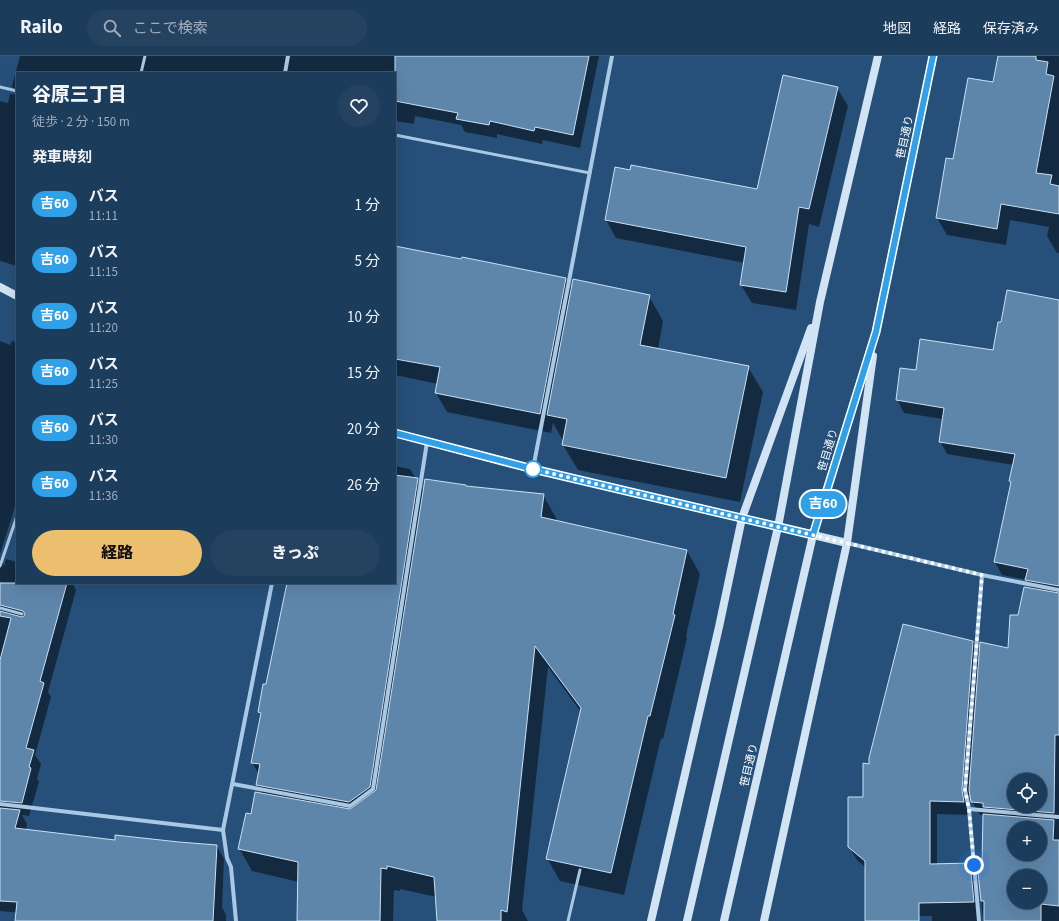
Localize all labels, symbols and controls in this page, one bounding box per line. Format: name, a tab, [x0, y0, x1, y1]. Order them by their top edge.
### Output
search box	[87, 10, 367, 46]
text: Railo	[20, 14, 63, 41]
icon: search	[101, 17, 123, 39]
text: ここで検索	[133, 18, 208, 39]
text: 地図	[883, 19, 911, 39]
text: 経路	[933, 19, 961, 39]
text: 保存済み	[983, 19, 1039, 39]
text: 谷原三丁目	[32, 82, 127, 109]
button: heart	[338, 85, 380, 127]
text: 徒歩 · 2 分 · 150 m	[32, 113, 130, 131]
street label: 笹目通り	[893, 114, 917, 160]
text: 発車時刻	[32, 147, 92, 168]
text: バス	[89, 186, 119, 207]
text: 吉60	[40, 194, 69, 214]
text: 1 分	[355, 195, 380, 216]
text: 11:11	[89, 207, 118, 225]
text: バス	[89, 242, 119, 263]
text: 吉60	[40, 250, 69, 270]
text: 5 分	[355, 251, 380, 272]
text: 11:15	[89, 263, 118, 281]
text: バス	[89, 298, 119, 319]
text: 吉60	[40, 306, 69, 326]
text: 10 分	[347, 307, 380, 328]
text: 11:20	[89, 319, 118, 337]
text: バス	[89, 354, 119, 375]
text: 吉60	[40, 362, 69, 382]
text: 15 分	[347, 363, 380, 384]
text: 11:25	[89, 375, 118, 393]
text: バス	[89, 410, 119, 431]
text: 吉60	[40, 418, 69, 438]
text: 20 分	[347, 419, 380, 440]
street label: 笹目通り	[814, 427, 842, 473]
text: 11:30	[89, 431, 118, 449]
unlabelled marker	[524, 460, 542, 478]
text: バス	[89, 466, 119, 487]
text: 吉60	[40, 474, 69, 494]
text: 26 分	[347, 475, 380, 496]
text: 11:36	[89, 487, 118, 505]
line badge: 吉60	[800, 491, 846, 517]
text: 吉60	[809, 494, 837, 514]
button: 経路	[32, 530, 202, 576]
button: きっぷ	[210, 530, 380, 576]
street label: 笹目通り	[737, 742, 761, 788]
map controls	[1007, 773, 1047, 909]
button: locate	[1007, 773, 1047, 813]
button: +	[1007, 821, 1047, 861]
your location	[964, 855, 984, 875]
button: −	[1007, 869, 1047, 909]

